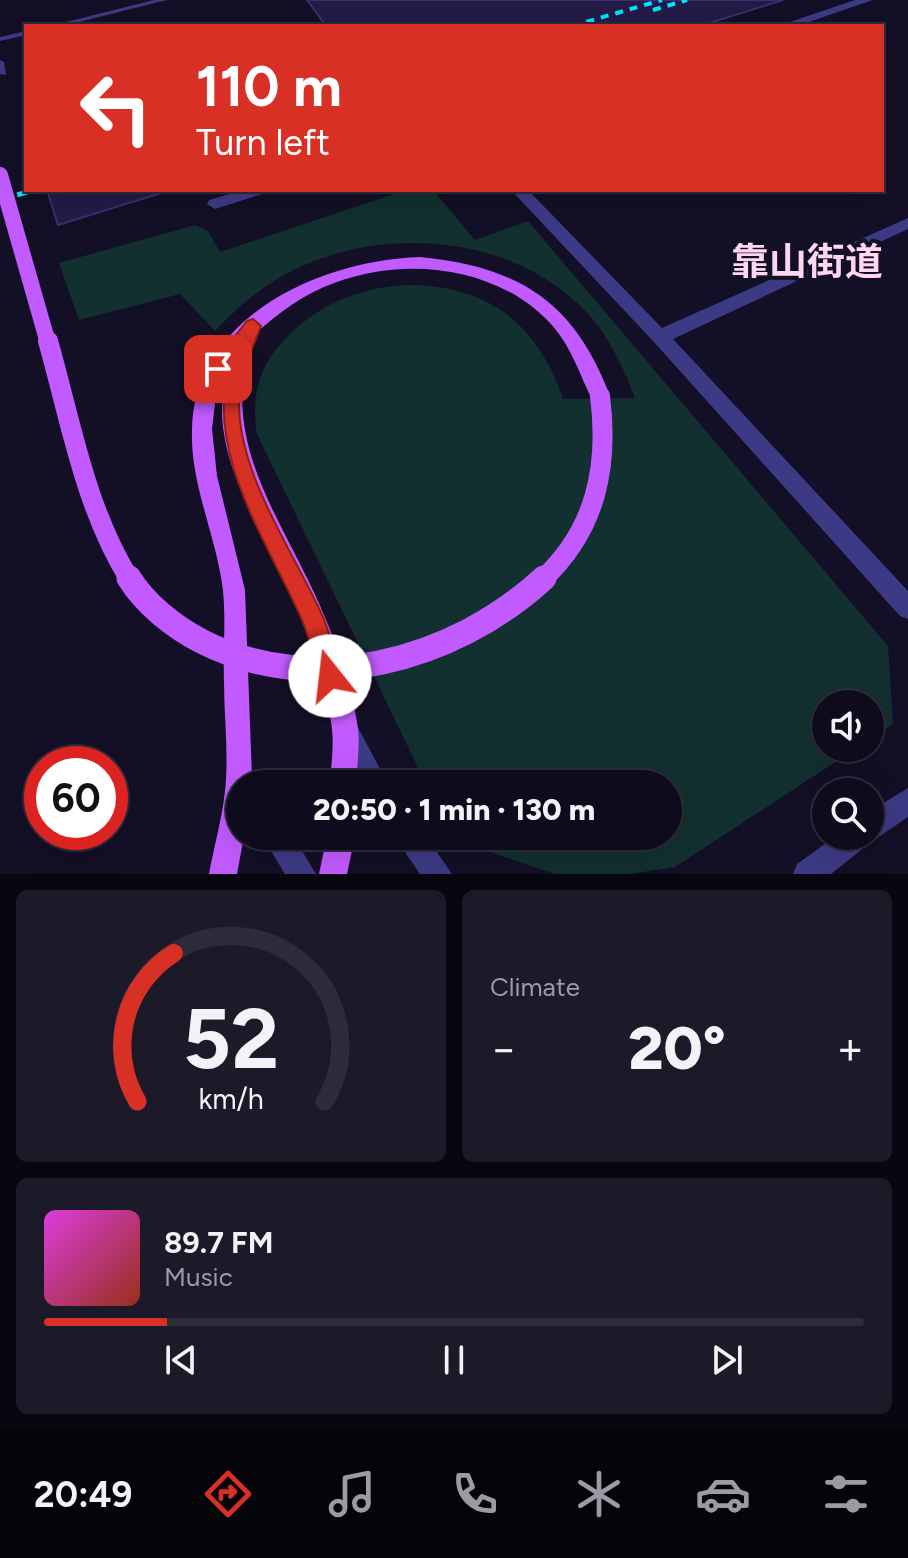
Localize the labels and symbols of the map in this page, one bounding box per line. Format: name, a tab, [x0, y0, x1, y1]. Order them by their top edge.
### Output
district label: 靠山街道	[731, 239, 883, 285]
pin	[184, 335, 252, 403]
position arrow	[288, 634, 372, 718]
speed limit sign: 60	[24, 746, 128, 850]

